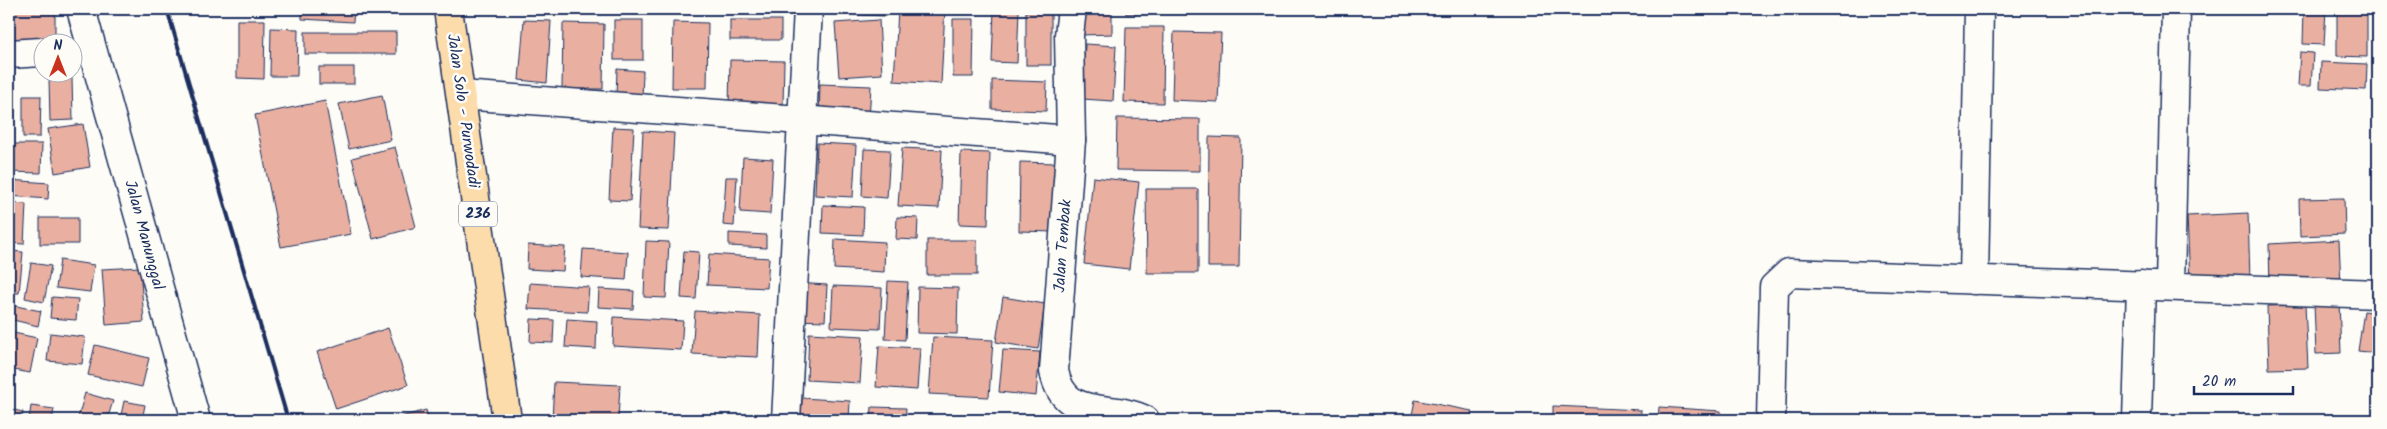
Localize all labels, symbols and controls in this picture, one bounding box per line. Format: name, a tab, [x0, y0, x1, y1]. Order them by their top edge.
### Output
north arrow	[32, 32, 82, 82]
street label: Jalan Solo - Purwodadi	[440, 32, 486, 191]
text: N	[54, 35, 63, 57]
street label: Jalan Manunggal	[117, 177, 171, 293]
street label: Jalan Tembak	[1047, 198, 1079, 293]
road number: 236	[459, 202, 497, 226]
scale bar	[2194, 364, 2293, 396]
text: 20 m	[2202, 370, 2236, 394]

